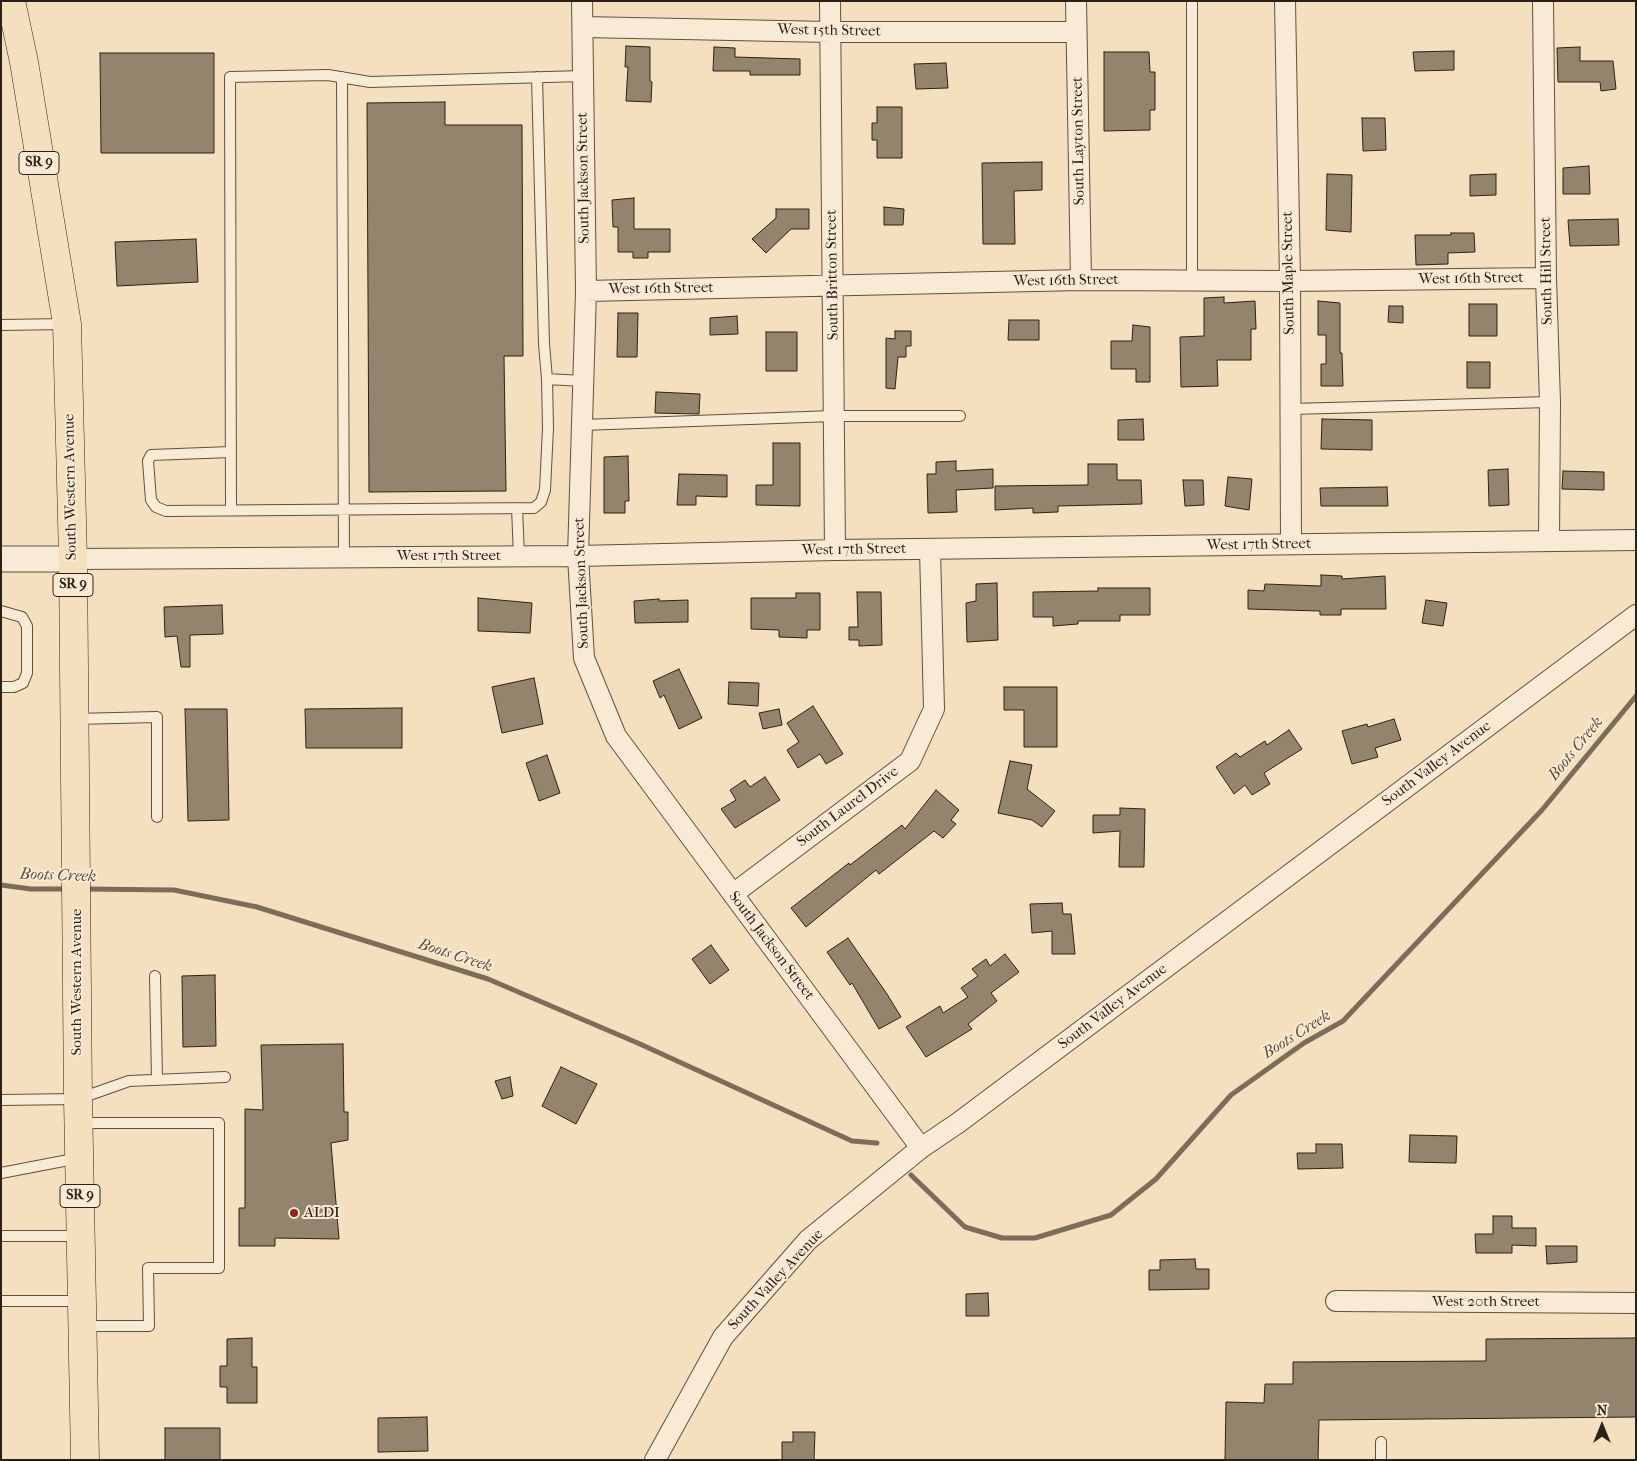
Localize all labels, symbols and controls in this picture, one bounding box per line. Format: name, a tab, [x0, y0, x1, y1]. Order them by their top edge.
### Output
street label: West 15th Street	[777, 21, 881, 41]
street label: South Layton Street	[1069, 76, 1089, 206]
street label: South Jackson Street	[574, 112, 594, 244]
road number: SR 9	[19, 152, 59, 174]
street label: South Britton Street	[823, 209, 843, 341]
street label: South Maple Street	[1279, 211, 1299, 335]
street label: South Hill Street	[1537, 217, 1557, 325]
street label: West 16th Street	[1418, 269, 1524, 289]
street label: West 16th Street	[1013, 271, 1119, 291]
street label: West 16th Street	[608, 279, 714, 299]
street label: South Western Avenue	[61, 413, 81, 561]
street label: South Jackson Street	[571, 517, 593, 649]
street label: West 17th Street	[1207, 535, 1311, 555]
street label: West 17th Street	[802, 540, 906, 560]
street label: West 17th Street	[397, 547, 501, 565]
road number: SR 9	[53, 574, 93, 596]
water label: Boots Creek	[1544, 713, 1608, 785]
street label: South Valley Avenue	[1379, 717, 1495, 811]
street label: South Laurel Drive	[794, 763, 902, 851]
water label: Boots Creek	[19, 865, 97, 887]
street label: South Jackson Street	[724, 888, 818, 1004]
street label: South Western Avenue	[68, 909, 86, 1055]
water label: Boots Creek	[416, 935, 494, 977]
street label: South Valley Avenue	[1055, 960, 1171, 1054]
water label: Boots Creek	[1259, 1007, 1335, 1063]
road number: SR 9	[60, 1184, 100, 1208]
place label: ALDI	[304, 1204, 340, 1222]
marker: ALDI	[288, 1207, 300, 1219]
street label: South Valley Avenue	[725, 1226, 827, 1334]
street label: West 20th Street	[1432, 1293, 1540, 1311]
north arrow	[1577, 1401, 1627, 1451]
text: N	[1597, 1402, 1607, 1419]

